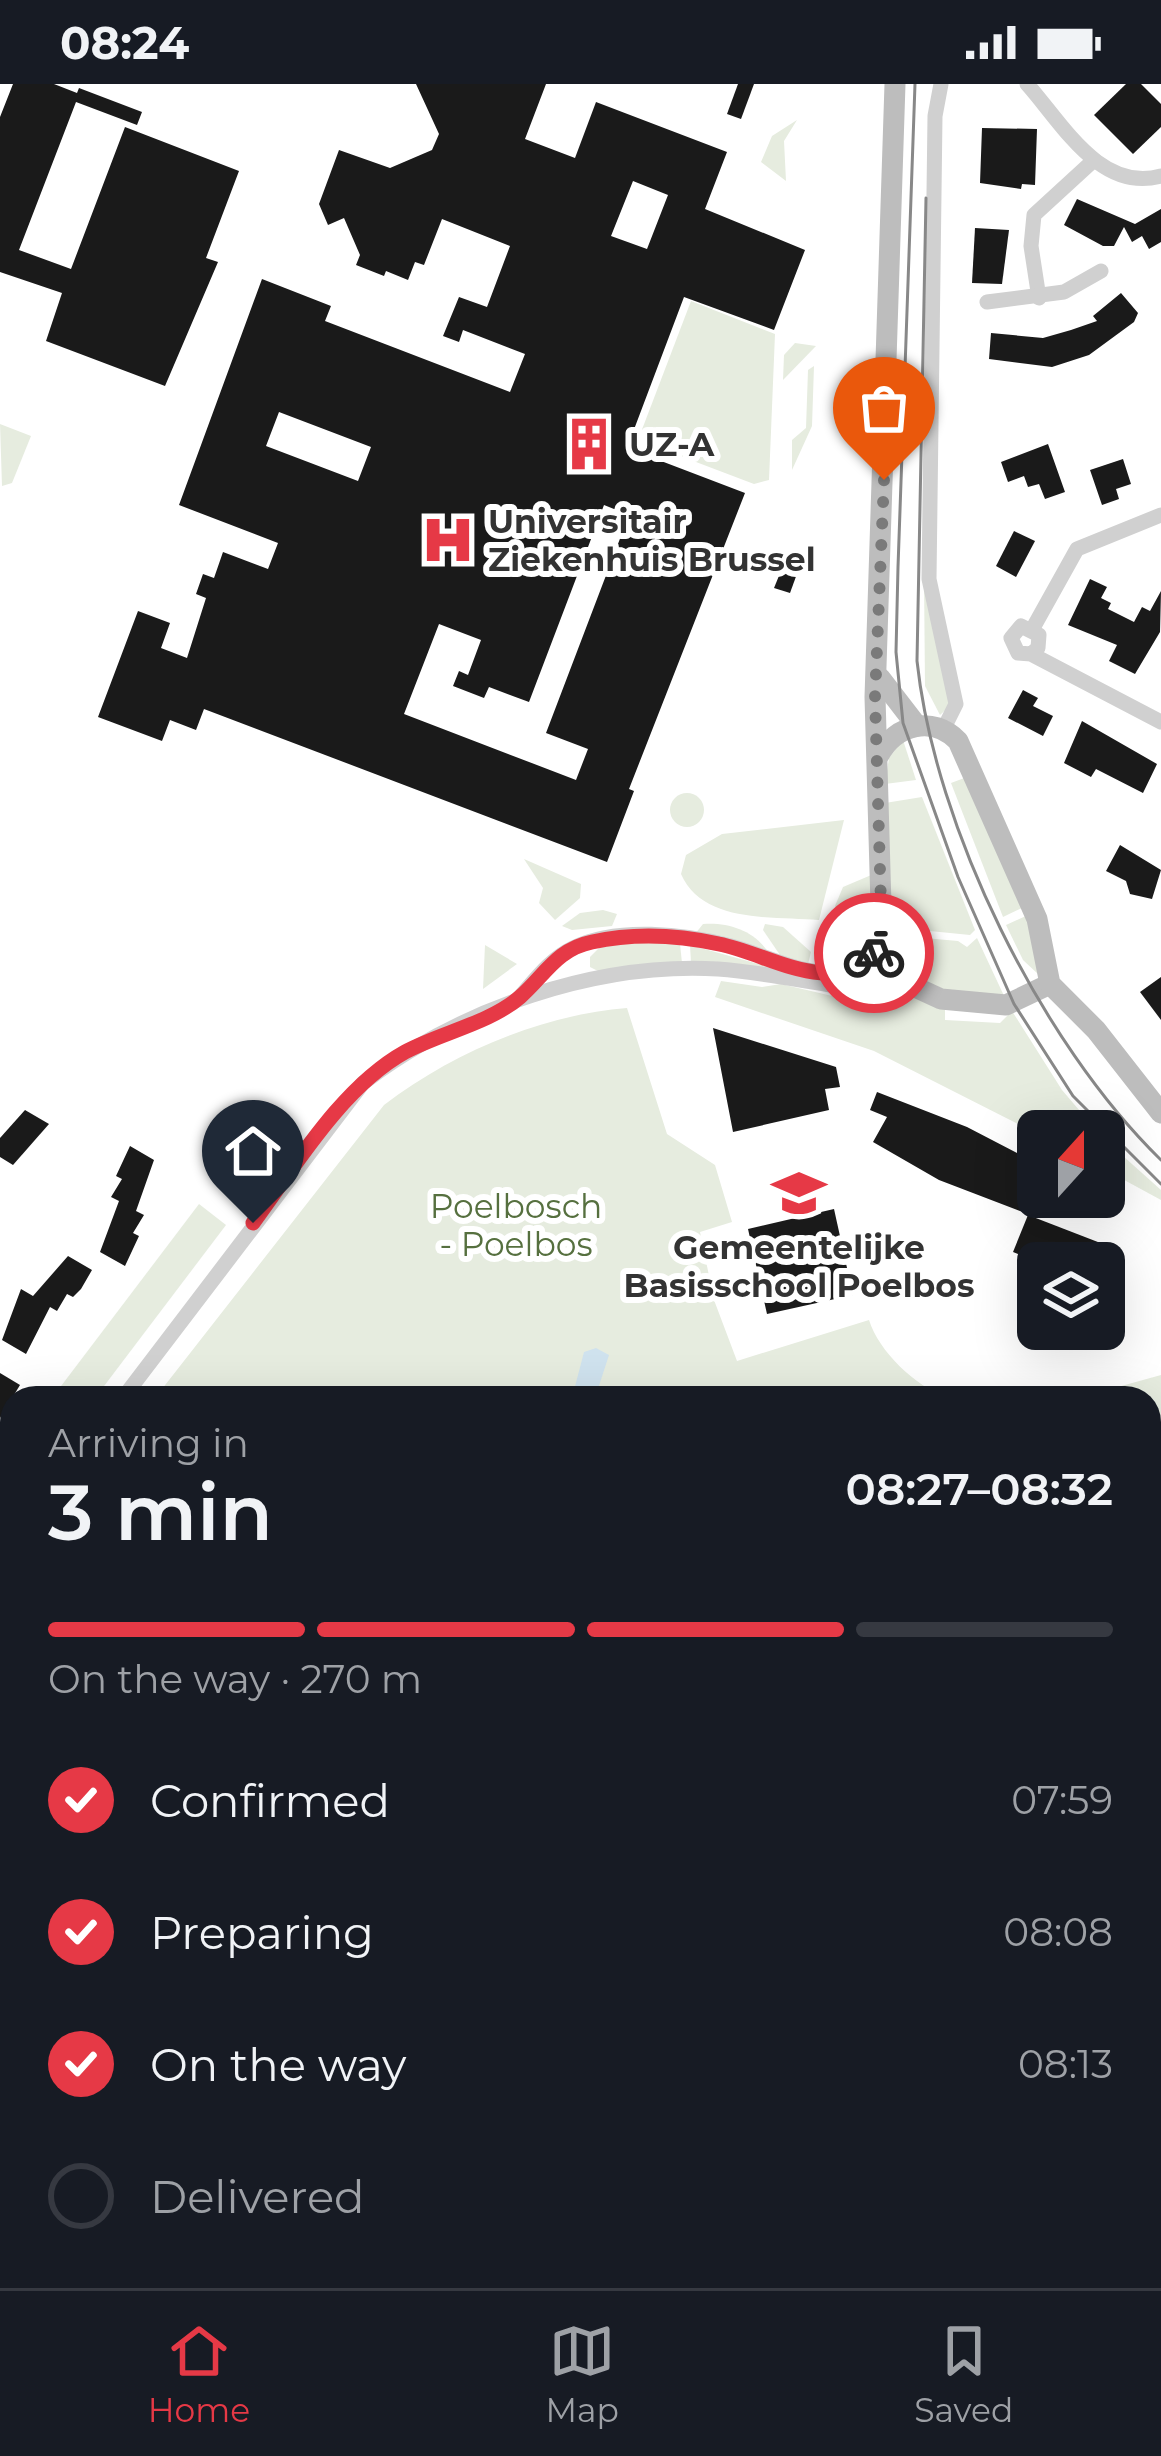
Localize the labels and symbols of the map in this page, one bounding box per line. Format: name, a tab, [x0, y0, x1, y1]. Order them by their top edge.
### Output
pin	[833, 357, 935, 480]
building icon: UZ-A	[560, 415, 618, 473]
place label: UZ-A	[629, 424, 715, 464]
place label: Universitair Ziekenhuis Brussel	[488, 501, 816, 579]
hospital icon: Universitair Ziekenhuis Brussel	[419, 511, 477, 569]
courier	[814, 893, 934, 1013]
pin	[202, 1100, 304, 1223]
north arrow	[1017, 1110, 1125, 1218]
school or university icon: Gemeentelijke Basisschool Poelbos	[770, 1164, 828, 1222]
park label: Poelbosch - Poelbos	[430, 1186, 602, 1264]
place label: Gemeentelijke Basisschool Poelbos	[624, 1227, 975, 1305]

